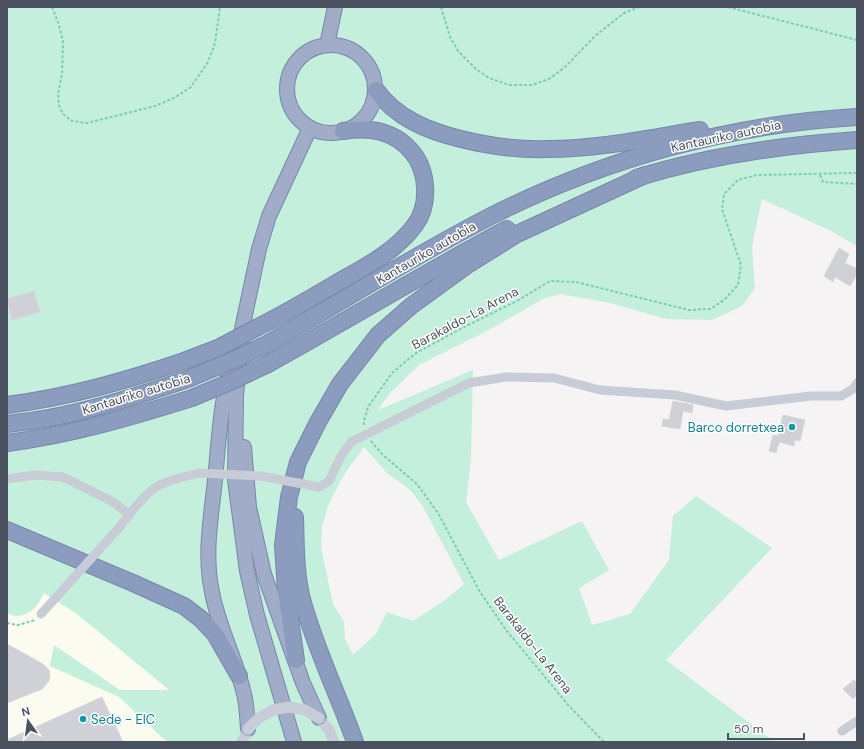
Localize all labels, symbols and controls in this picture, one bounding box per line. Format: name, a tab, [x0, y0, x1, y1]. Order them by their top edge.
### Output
street label: Kantauriko autobia	[669, 116, 783, 156]
street label: Kantauriko autobia	[373, 218, 479, 288]
street label: Barakaldo-La Arena	[409, 283, 521, 353]
street label: Kantauriko autobia	[80, 369, 192, 419]
place label: Barco dorretxea	[688, 419, 784, 436]
marker: Barco dorretxea	[787, 422, 797, 432]
street label: Barakaldo-La Arena	[490, 593, 576, 697]
north arrow	[8, 701, 48, 741]
text: N	[20, 704, 31, 719]
place label: Sede - EIC	[91, 711, 155, 728]
marker: Sede - EIC	[78, 714, 88, 724]
scale bar	[728, 715, 804, 741]
text: 50 m	[734, 721, 763, 737]

